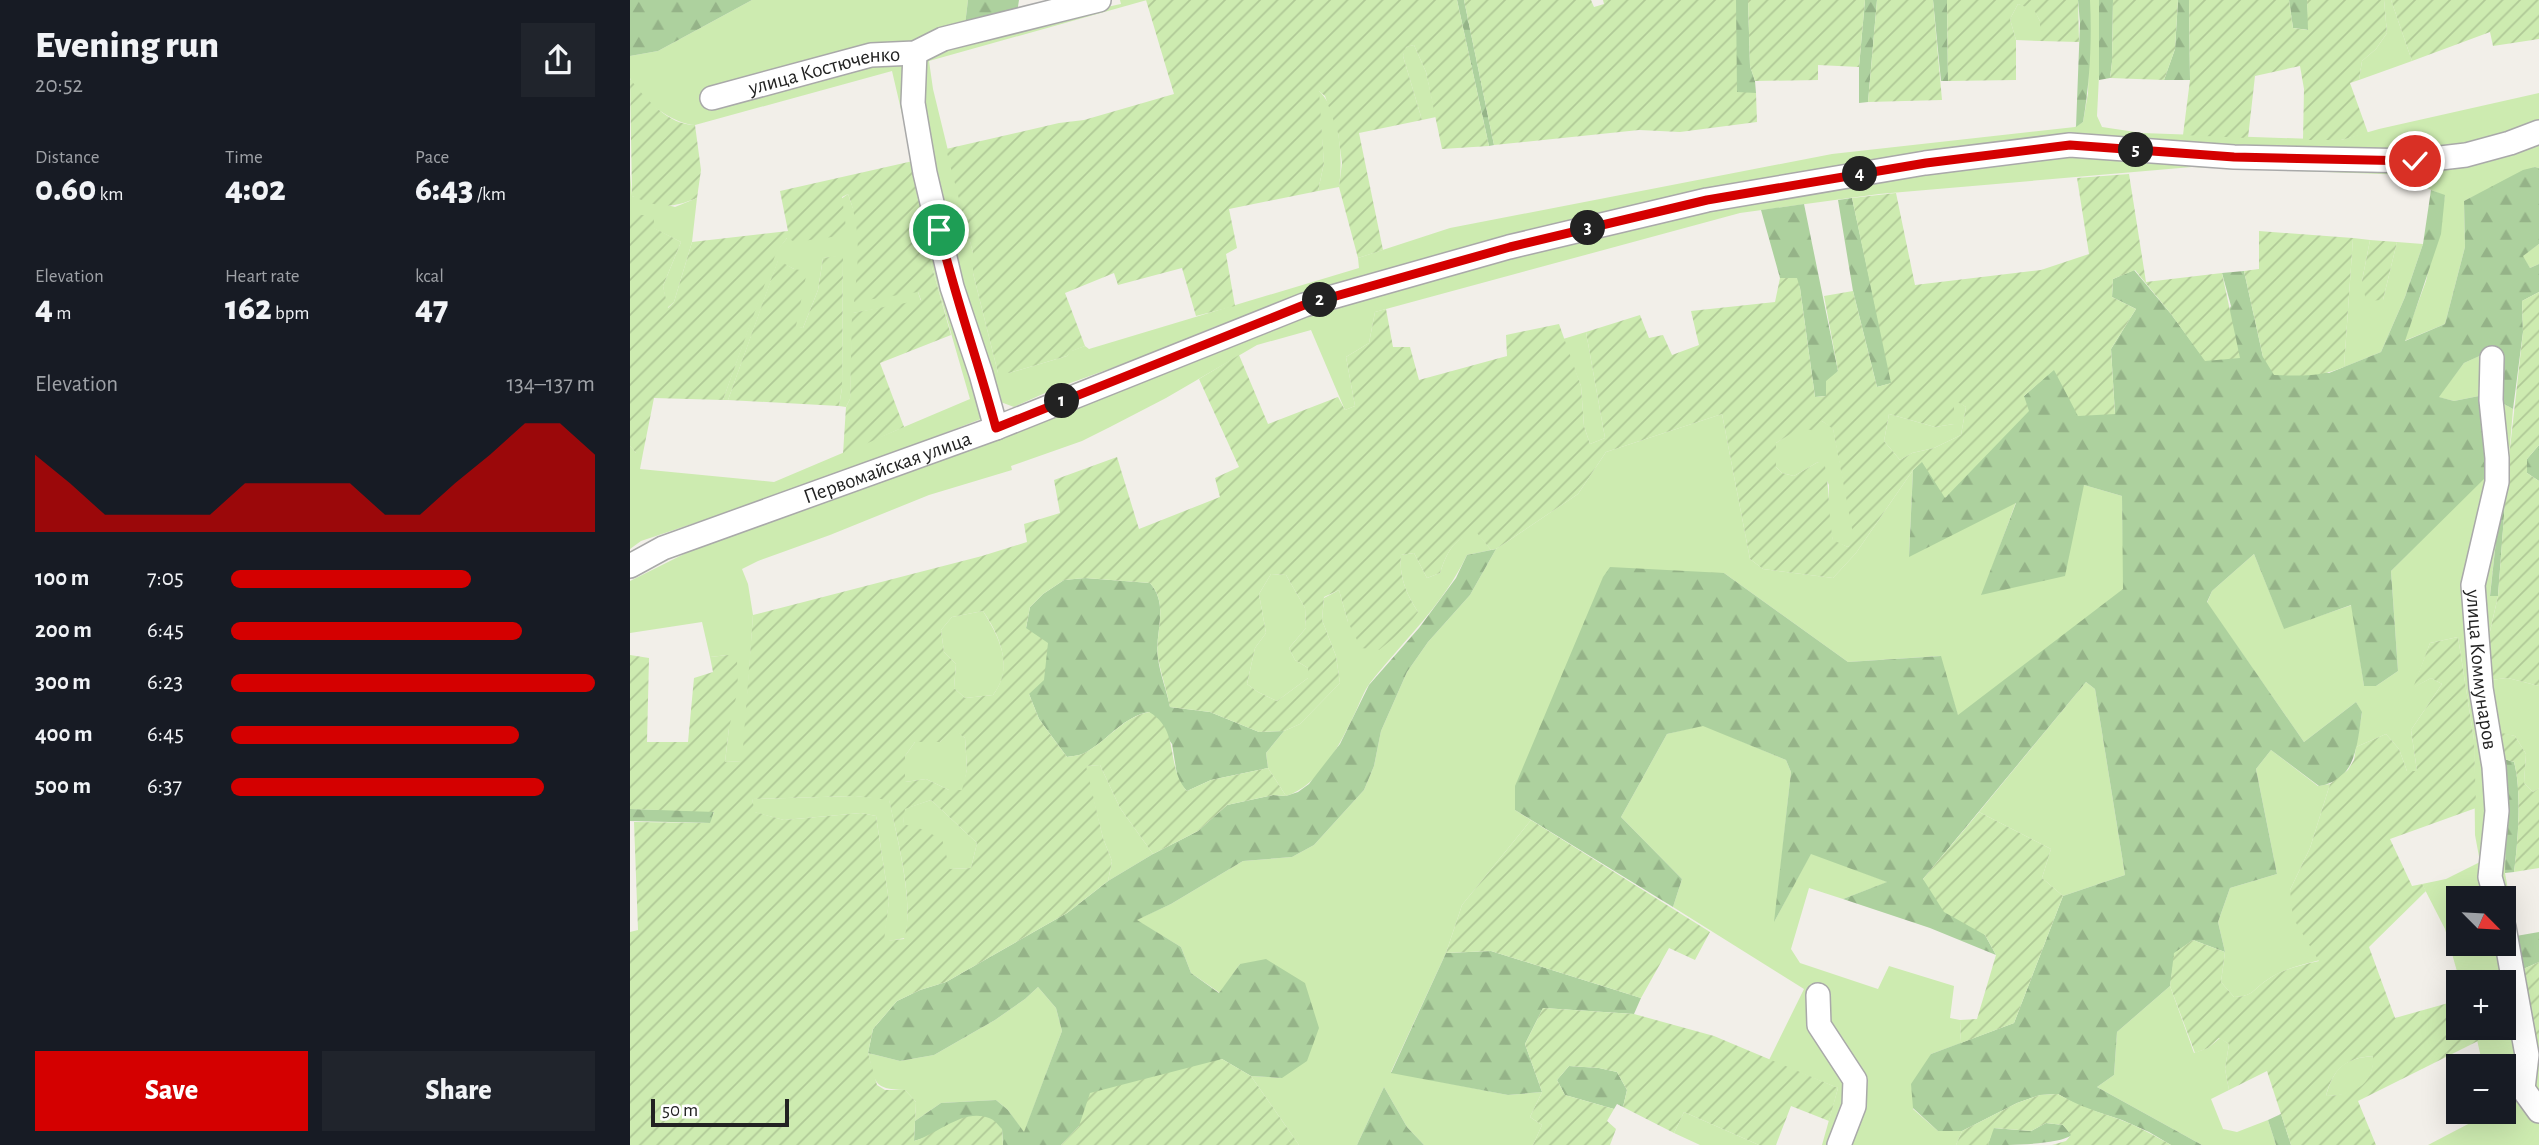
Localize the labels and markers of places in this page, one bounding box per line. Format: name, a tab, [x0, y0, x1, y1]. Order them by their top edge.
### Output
pin	[2385, 131, 2445, 191]
pin: 5	[2118, 132, 2154, 168]
pin: 4	[1842, 156, 1878, 192]
pin	[909, 200, 969, 260]
pin: 3	[1570, 210, 1606, 246]
pin: 2	[1302, 282, 1338, 318]
pin: 1	[1044, 384, 1080, 418]

